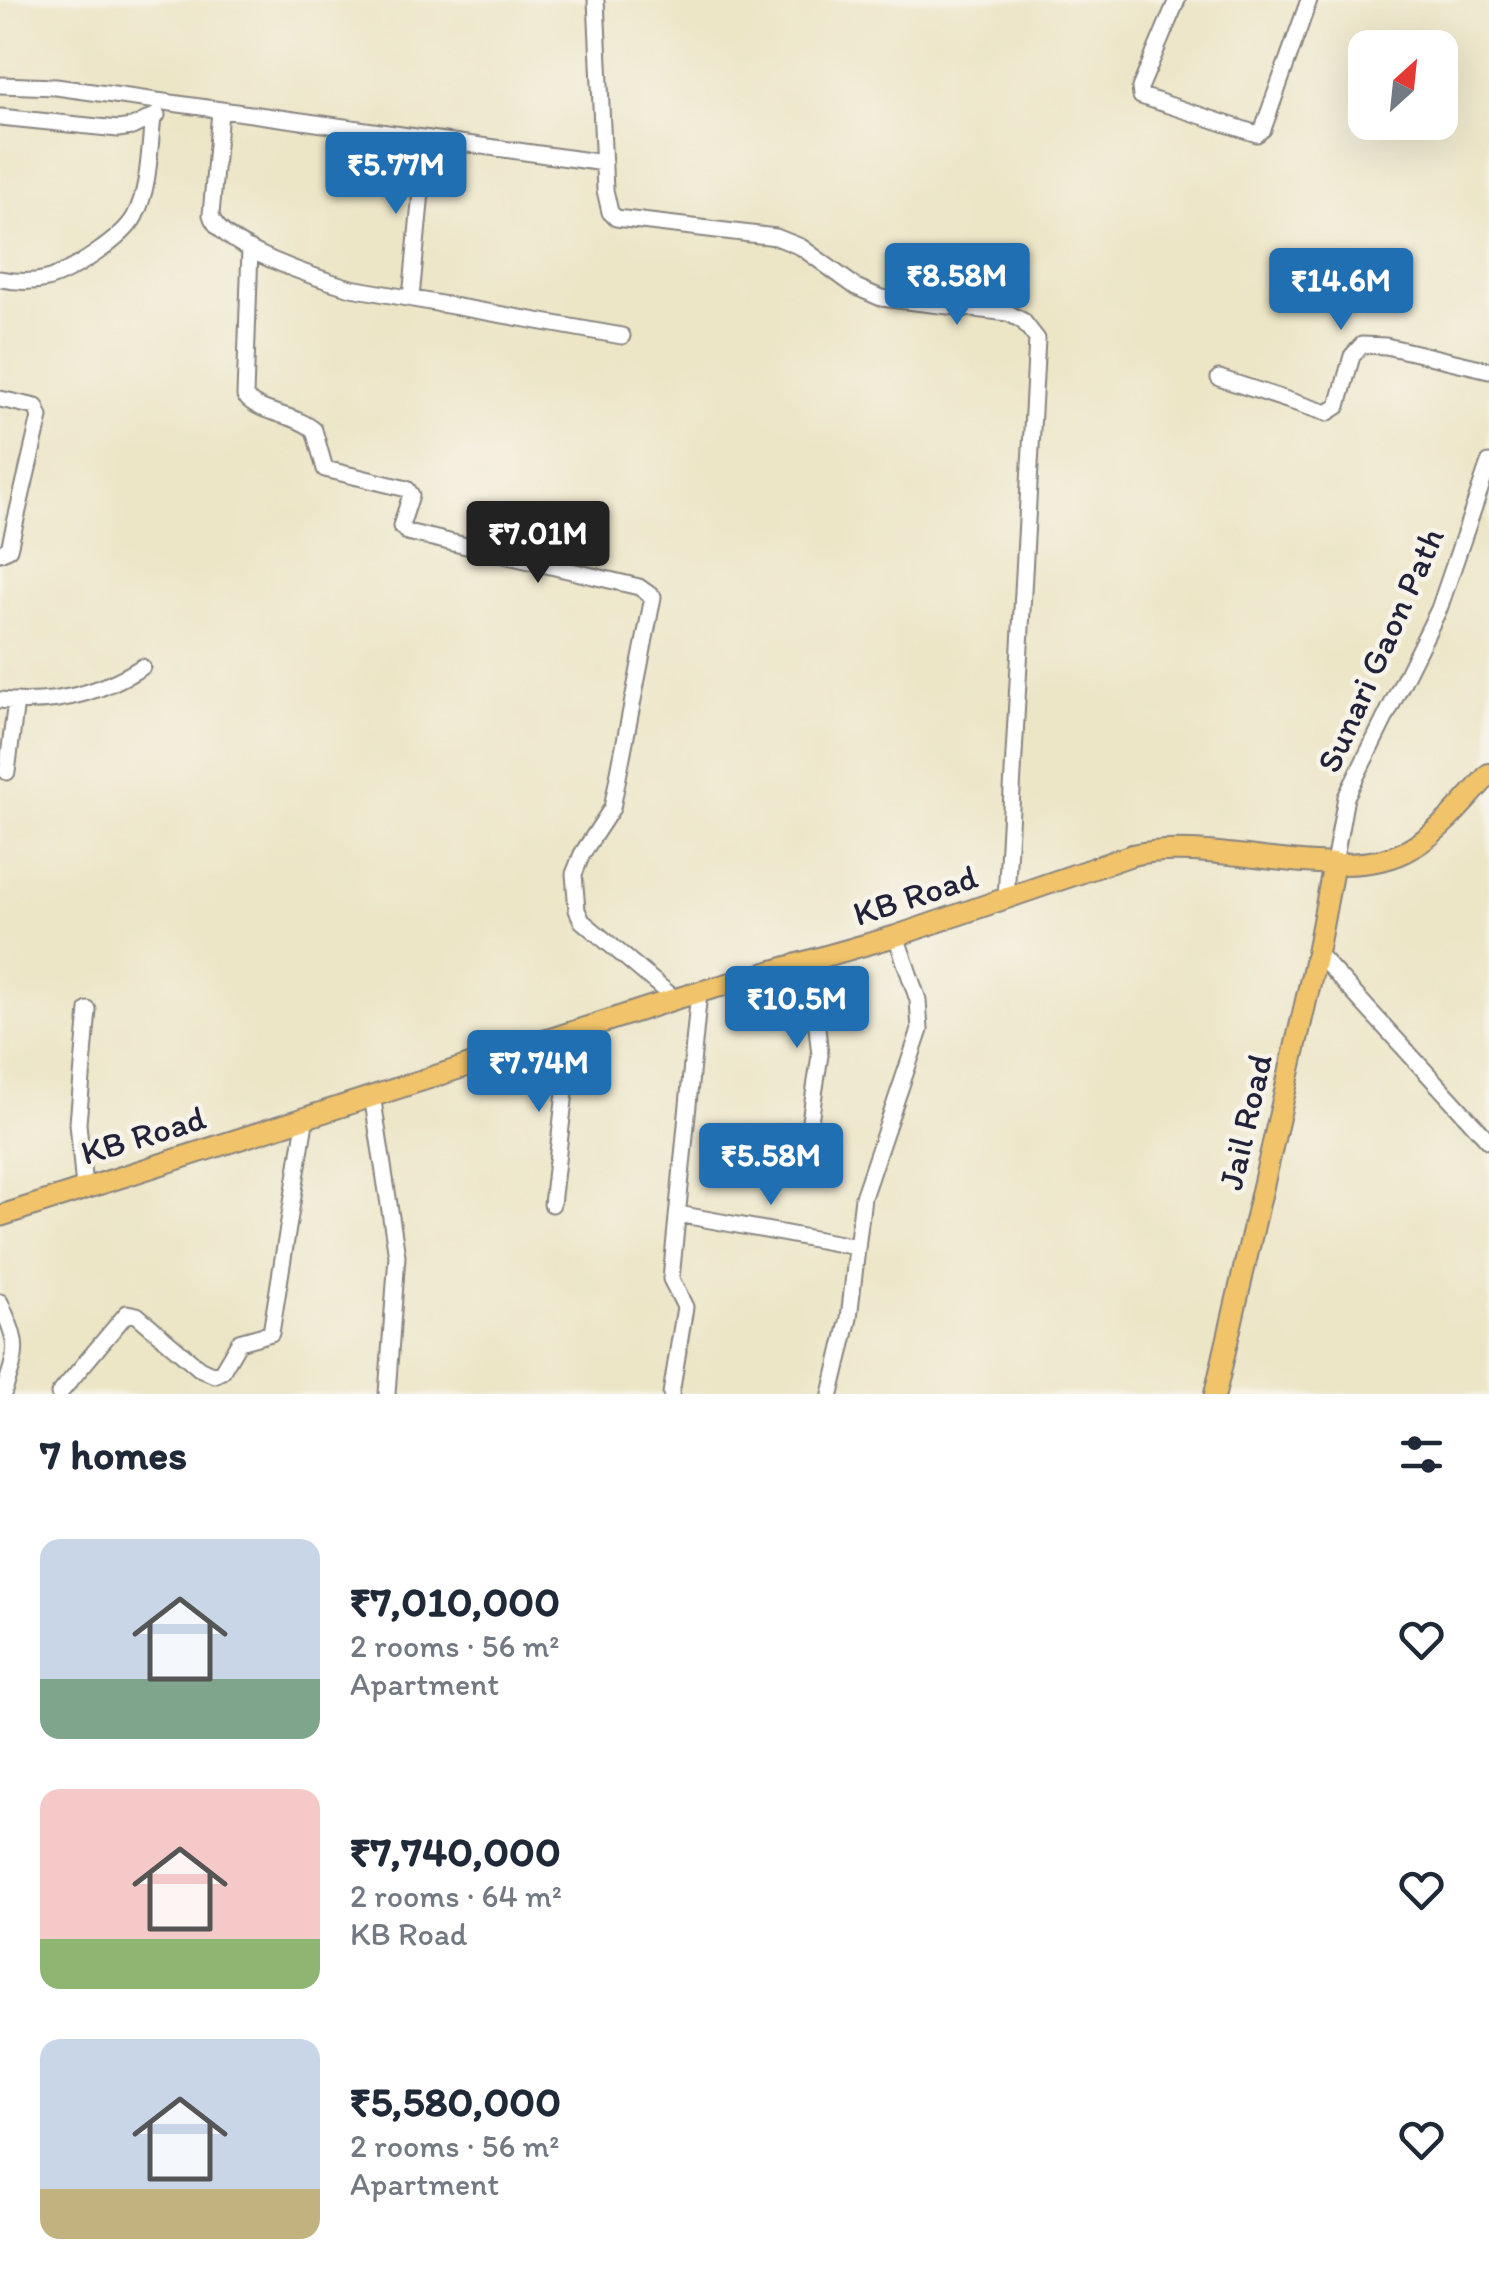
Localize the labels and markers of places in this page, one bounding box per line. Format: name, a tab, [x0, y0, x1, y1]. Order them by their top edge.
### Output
pin: ₹5.77M	[315, 132, 477, 217]
pin: ₹8.58M	[876, 243, 1038, 328]
pin: ₹14.6M	[1260, 248, 1422, 333]
pin: ₹7.01M	[457, 501, 619, 586]
pin: ₹10.5M	[716, 966, 878, 1051]
pin: ₹7.74M	[458, 1030, 620, 1115]
pin: ₹5.58M	[690, 1123, 852, 1208]

